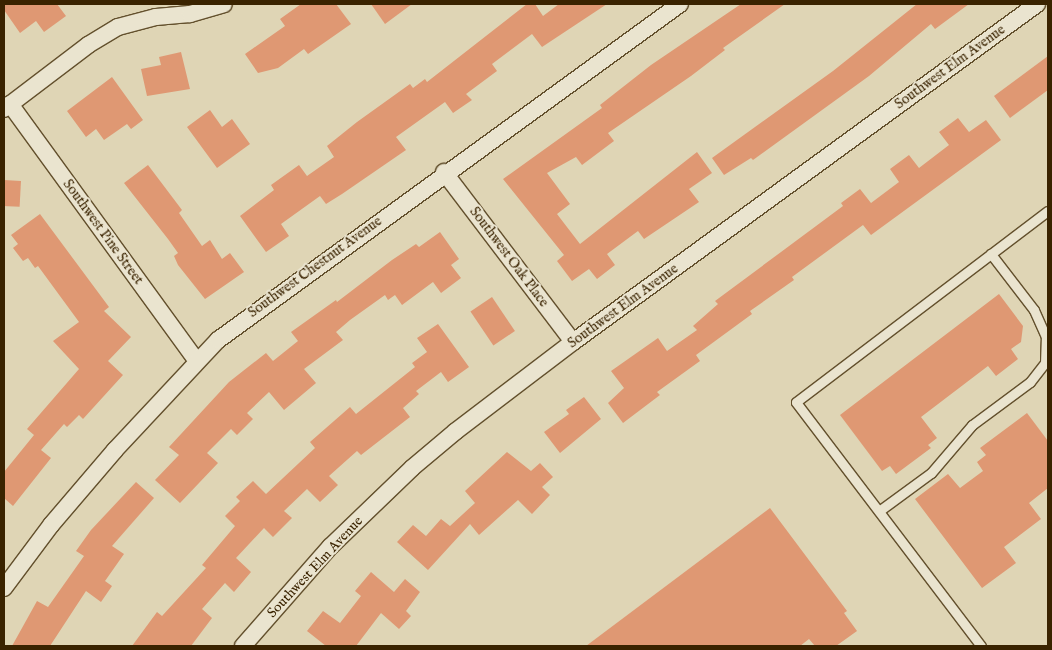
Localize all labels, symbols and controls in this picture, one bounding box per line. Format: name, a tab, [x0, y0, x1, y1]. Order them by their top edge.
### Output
street label: Southwest Elm Avenue	[891, 21, 1009, 113]
street label: Southwest Pine Street	[59, 176, 147, 288]
street label: Southwest Oak Place	[466, 204, 552, 310]
street label: Southwest Chestnut Avenue	[245, 213, 385, 321]
street label: Southwest Elm Avenue	[564, 260, 682, 352]
street label: Southwest Elm Avenue	[264, 513, 366, 621]

